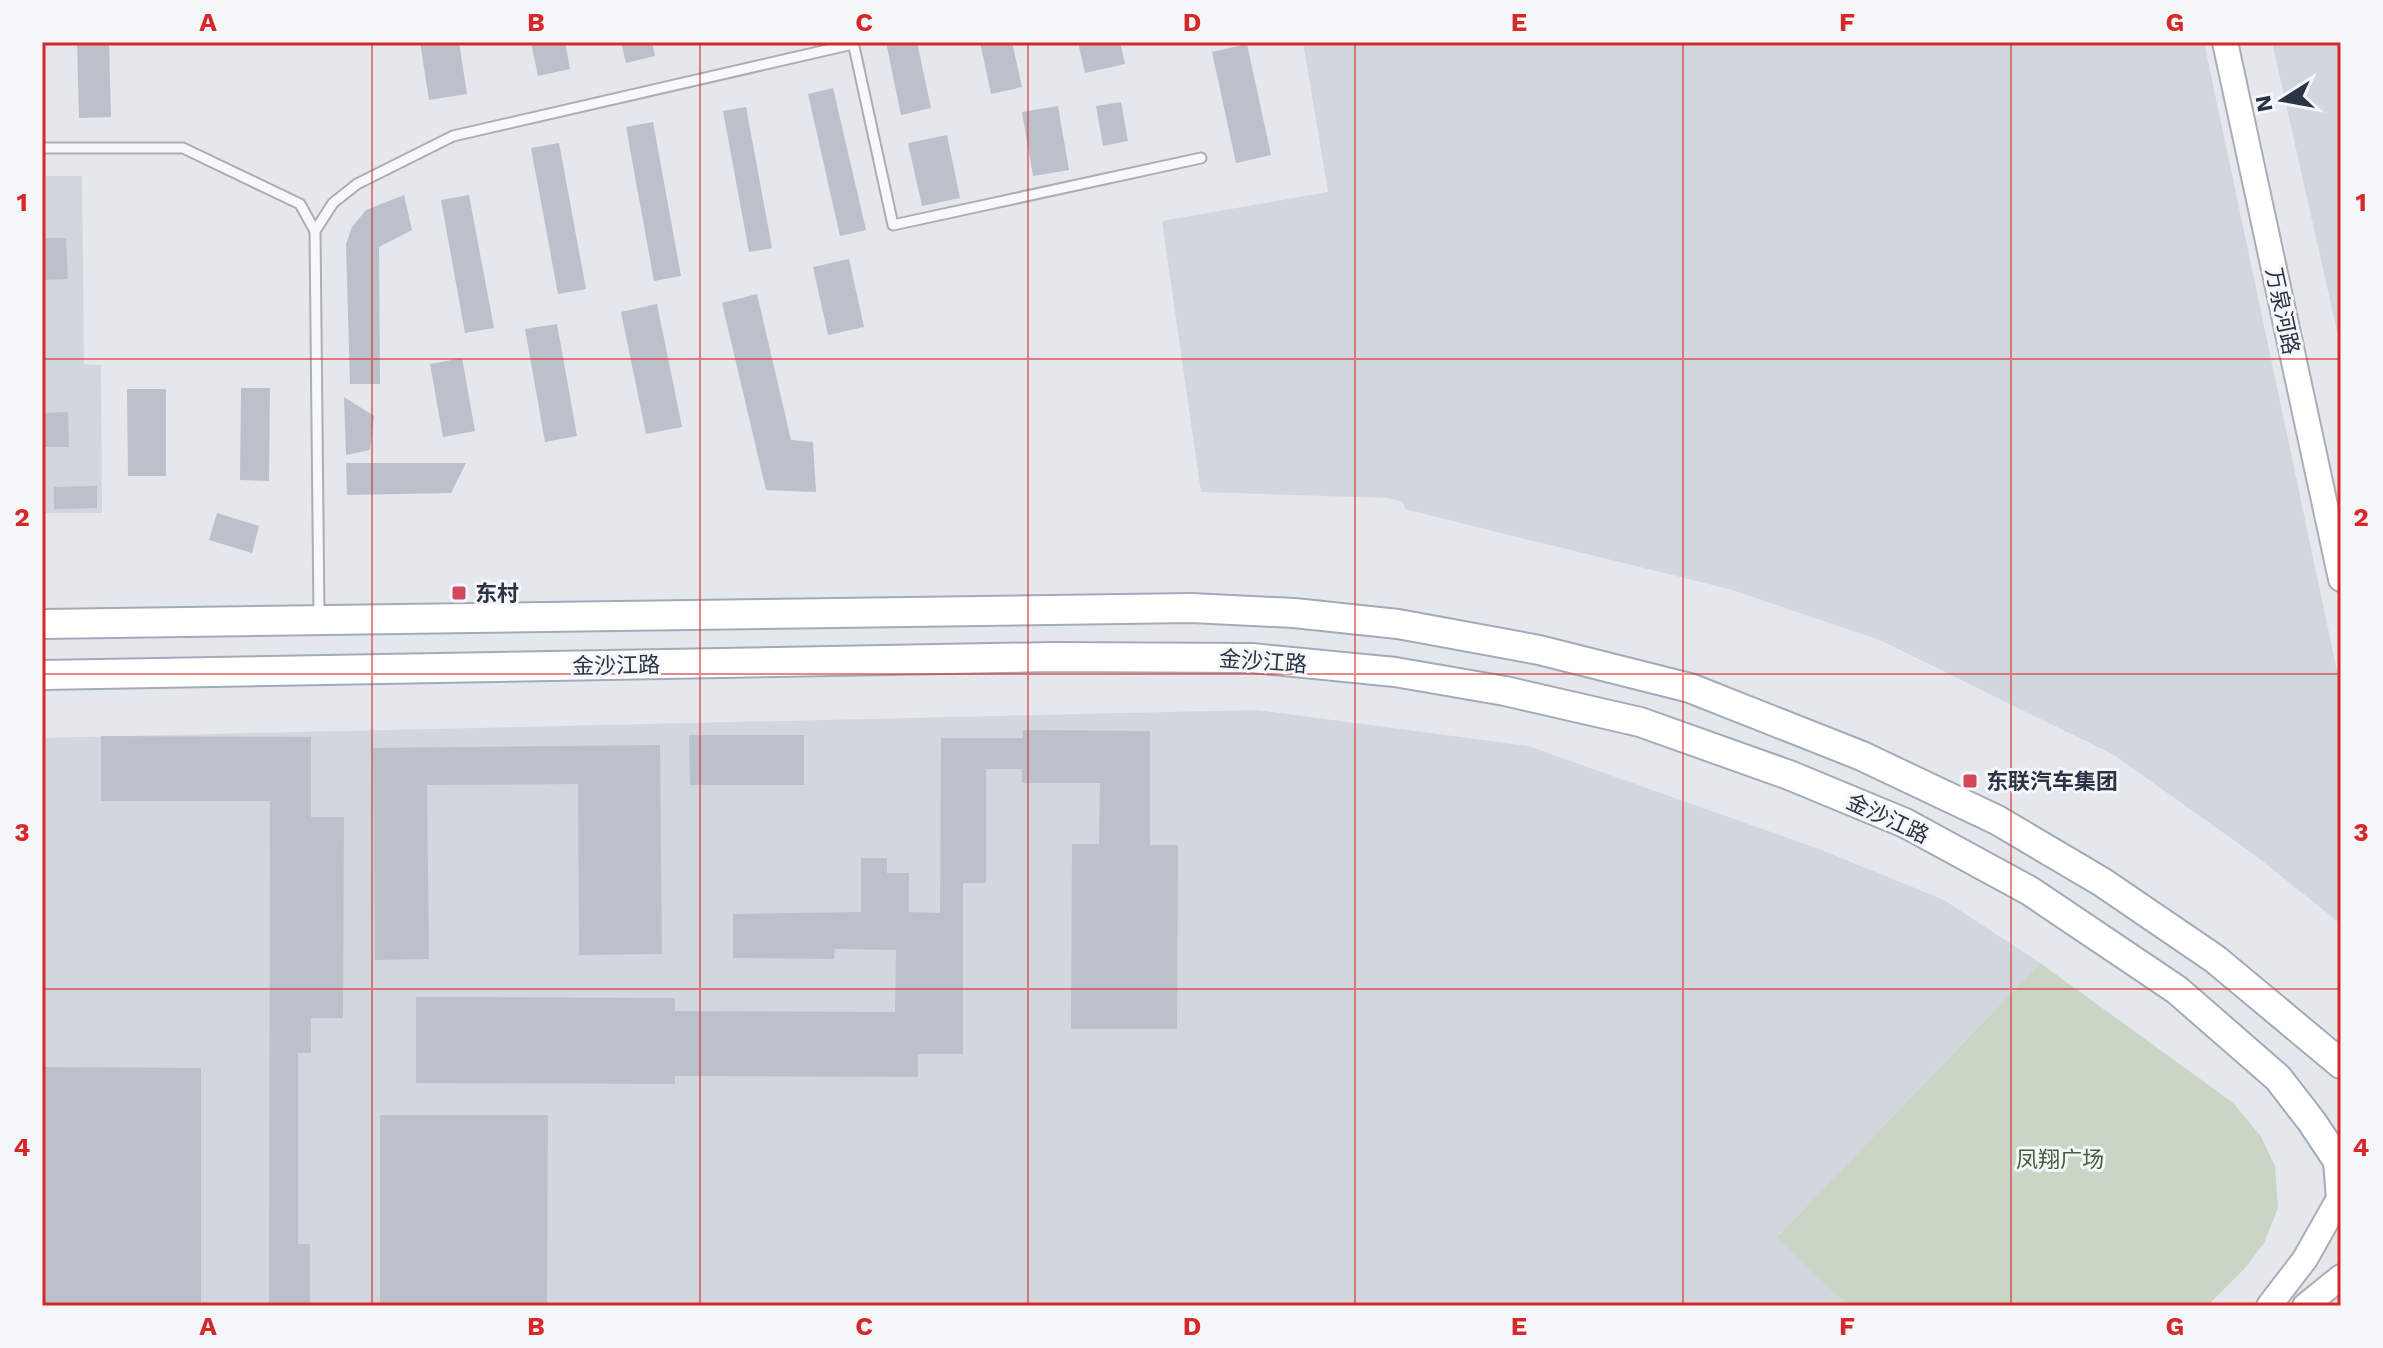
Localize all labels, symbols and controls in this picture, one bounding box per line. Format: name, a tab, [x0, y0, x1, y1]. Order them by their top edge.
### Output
text: A	[199, 7, 217, 37]
text: B	[527, 7, 545, 37]
text: C	[855, 7, 873, 37]
text: D	[1183, 7, 1201, 37]
text: E	[1511, 7, 1527, 37]
text: F	[1839, 7, 1855, 37]
text: G	[2166, 7, 2184, 37]
north arrow	[2243, 60, 2323, 140]
text: N	[2250, 93, 2278, 114]
text: 1	[16, 187, 28, 217]
text: 1	[2355, 187, 2367, 217]
street label: 万泉河路	[2261, 265, 2304, 357]
text: 2	[14, 502, 30, 532]
text: 2	[2353, 502, 2369, 532]
place label: 东村	[475, 581, 519, 606]
marker: 东村	[450, 584, 468, 602]
street label: 金沙江路	[1218, 646, 1308, 677]
street label: 金沙江路	[572, 652, 660, 679]
place label: 东联汽车集团	[1986, 769, 2118, 794]
marker: 东联汽车集团	[1961, 772, 1979, 790]
street label: 金沙江路	[1843, 789, 1933, 848]
text: 3	[14, 817, 30, 847]
text: 3	[2353, 817, 2369, 847]
text: 4	[14, 1132, 31, 1162]
text: 4	[2353, 1132, 2370, 1162]
park label: 凤翔广场	[2016, 1147, 2104, 1172]
text: A	[199, 1311, 217, 1341]
text: B	[527, 1311, 545, 1341]
text: C	[855, 1311, 873, 1341]
text: D	[1183, 1311, 1201, 1341]
text: E	[1511, 1311, 1527, 1341]
text: F	[1839, 1311, 1855, 1341]
text: G	[2166, 1311, 2184, 1341]

